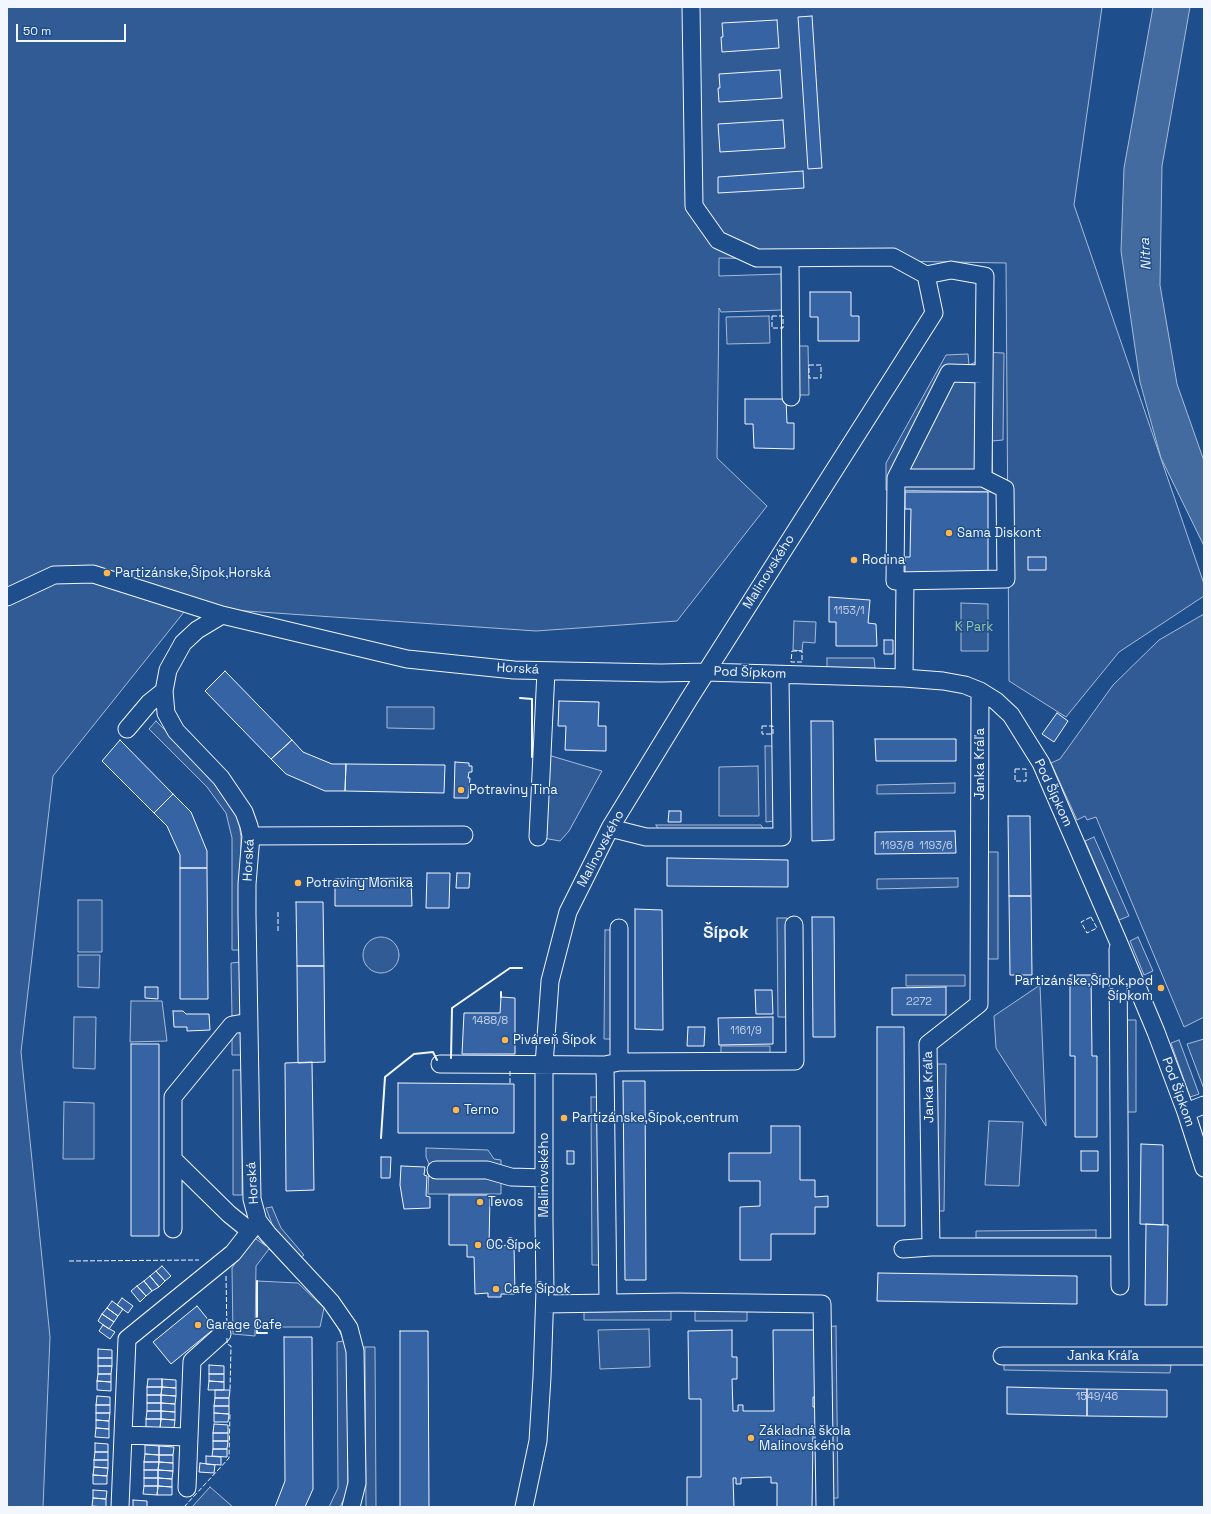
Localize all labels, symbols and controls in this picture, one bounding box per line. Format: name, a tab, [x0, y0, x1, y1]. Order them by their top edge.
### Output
scale bar	[18, 16, 128, 42]
text: 50 m	[23, 23, 51, 39]
water label: Nitra	[1137, 237, 1155, 271]
place label: Sama Diskont	[957, 525, 1042, 541]
marker: Sama Diskont	[944, 528, 954, 538]
street label: Malinovského	[740, 532, 798, 612]
place label: Rodina	[862, 552, 905, 568]
marker: Rodina	[849, 555, 859, 565]
place label: Partizánske,Šípok,Horská	[115, 565, 271, 581]
marker: Partizánske,Šípok,Horská	[102, 568, 112, 578]
house number: 1153/1	[833, 604, 865, 618]
park label: K Park	[955, 619, 993, 635]
street label: Horská	[496, 660, 540, 678]
street label: Pod Šípkom	[713, 664, 787, 682]
street label: Janka Kráľa	[972, 728, 988, 800]
street label: Pod Šípkom	[1031, 757, 1075, 829]
place label: Potraviny Tina	[469, 782, 558, 798]
marker: Potraviny Tina	[456, 785, 466, 795]
street label: Malinovského	[574, 808, 628, 890]
street label: Horská	[240, 838, 258, 882]
house number: 1193/8	[880, 839, 914, 853]
house number: 1193/6	[919, 839, 953, 853]
place label: Potraviny Monika	[306, 875, 413, 891]
marker: Potraviny Monika	[293, 878, 303, 888]
district label: Šípok	[703, 923, 749, 943]
place label: Partizánske,Šípok,pod Šípkom	[1015, 973, 1153, 1004]
marker: Partizánske,Šípok,pod Šípkom	[1156, 983, 1166, 993]
house number: 2272	[906, 995, 932, 1009]
house number: 1488/8	[472, 1014, 508, 1028]
house number: 1161/9	[730, 1024, 762, 1038]
place label: Piváreň Šípok	[513, 1032, 597, 1048]
marker: Piváreň Šípok	[500, 1035, 510, 1045]
street label: Janka Kráľa	[921, 1051, 937, 1123]
street label: Pod Šípkom	[1158, 1055, 1198, 1129]
place label: Terno	[464, 1102, 499, 1118]
marker: Terno	[451, 1105, 461, 1115]
place label: Partizánske,Šípok,centrum	[572, 1110, 739, 1126]
marker: Partizánske,Šípok,centrum	[559, 1113, 569, 1123]
street label: Malinovského	[536, 1133, 552, 1217]
street label: Horská	[244, 1161, 262, 1205]
place label: Tevos	[488, 1194, 523, 1210]
marker: Tevos	[475, 1197, 485, 1207]
place label: OC Šípok	[486, 1237, 541, 1253]
marker: OC Šípok	[473, 1240, 483, 1250]
place label: Cafe Šípok	[504, 1281, 570, 1297]
marker: Cafe Šípok	[491, 1284, 501, 1294]
place label: Garage Cafe	[206, 1317, 282, 1333]
marker: Garage Cafe	[193, 1320, 203, 1330]
street label: Janka Kráľa	[1067, 1348, 1139, 1364]
house number: 1549/46	[1076, 1390, 1118, 1404]
place label: Základná škola Malinovského	[759, 1423, 851, 1454]
marker: Základná škola Malinovského	[746, 1433, 756, 1443]

